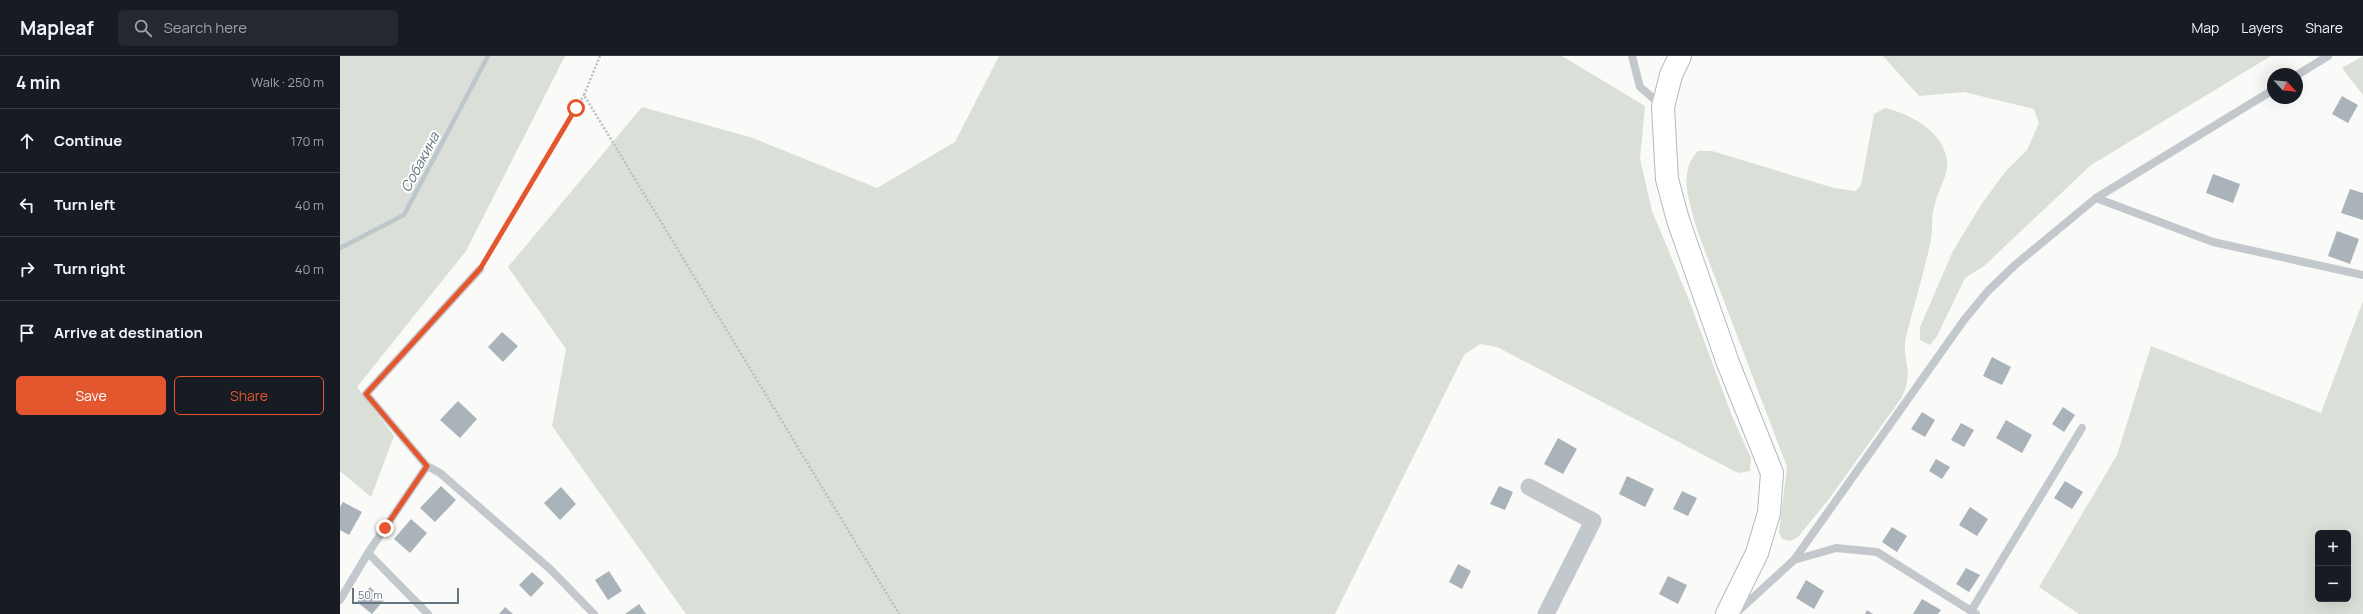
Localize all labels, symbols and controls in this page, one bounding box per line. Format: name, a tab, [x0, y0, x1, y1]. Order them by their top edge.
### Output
search box	[118, 10, 398, 46]
text: Mapleaf	[20, 15, 94, 41]
icon: search	[132, 17, 154, 39]
text: Search here	[164, 17, 247, 38]
text: Map	[2191, 18, 2219, 37]
text: Layers	[2241, 18, 2283, 37]
text: Share	[2305, 18, 2343, 37]
north arrow	[2267, 68, 2303, 104]
text: 4 min	[16, 71, 60, 94]
text: Walk · 250 m	[251, 73, 324, 91]
route start	[567, 99, 585, 117]
water label: Собакина	[396, 127, 444, 195]
icon: ahead	[16, 130, 38, 152]
text: Continue	[54, 130, 122, 151]
text: 170 m	[291, 132, 324, 150]
icon: left	[16, 194, 38, 216]
text: Turn left	[54, 194, 116, 215]
text: 40 m	[295, 196, 324, 214]
icon: right	[16, 258, 38, 280]
text: Turn right	[54, 258, 125, 279]
text: 40 m	[295, 260, 324, 278]
icon: arrive	[16, 322, 38, 344]
text: Arrive at destination	[54, 322, 203, 343]
button: Save	[16, 376, 166, 415]
button: Share	[174, 376, 324, 415]
route end	[376, 519, 394, 537]
map controls	[2315, 530, 2351, 602]
button: +	[2315, 530, 2351, 566]
button: −	[2315, 566, 2351, 602]
scale bar	[352, 586, 459, 605]
text: 50 m	[358, 587, 383, 602]

